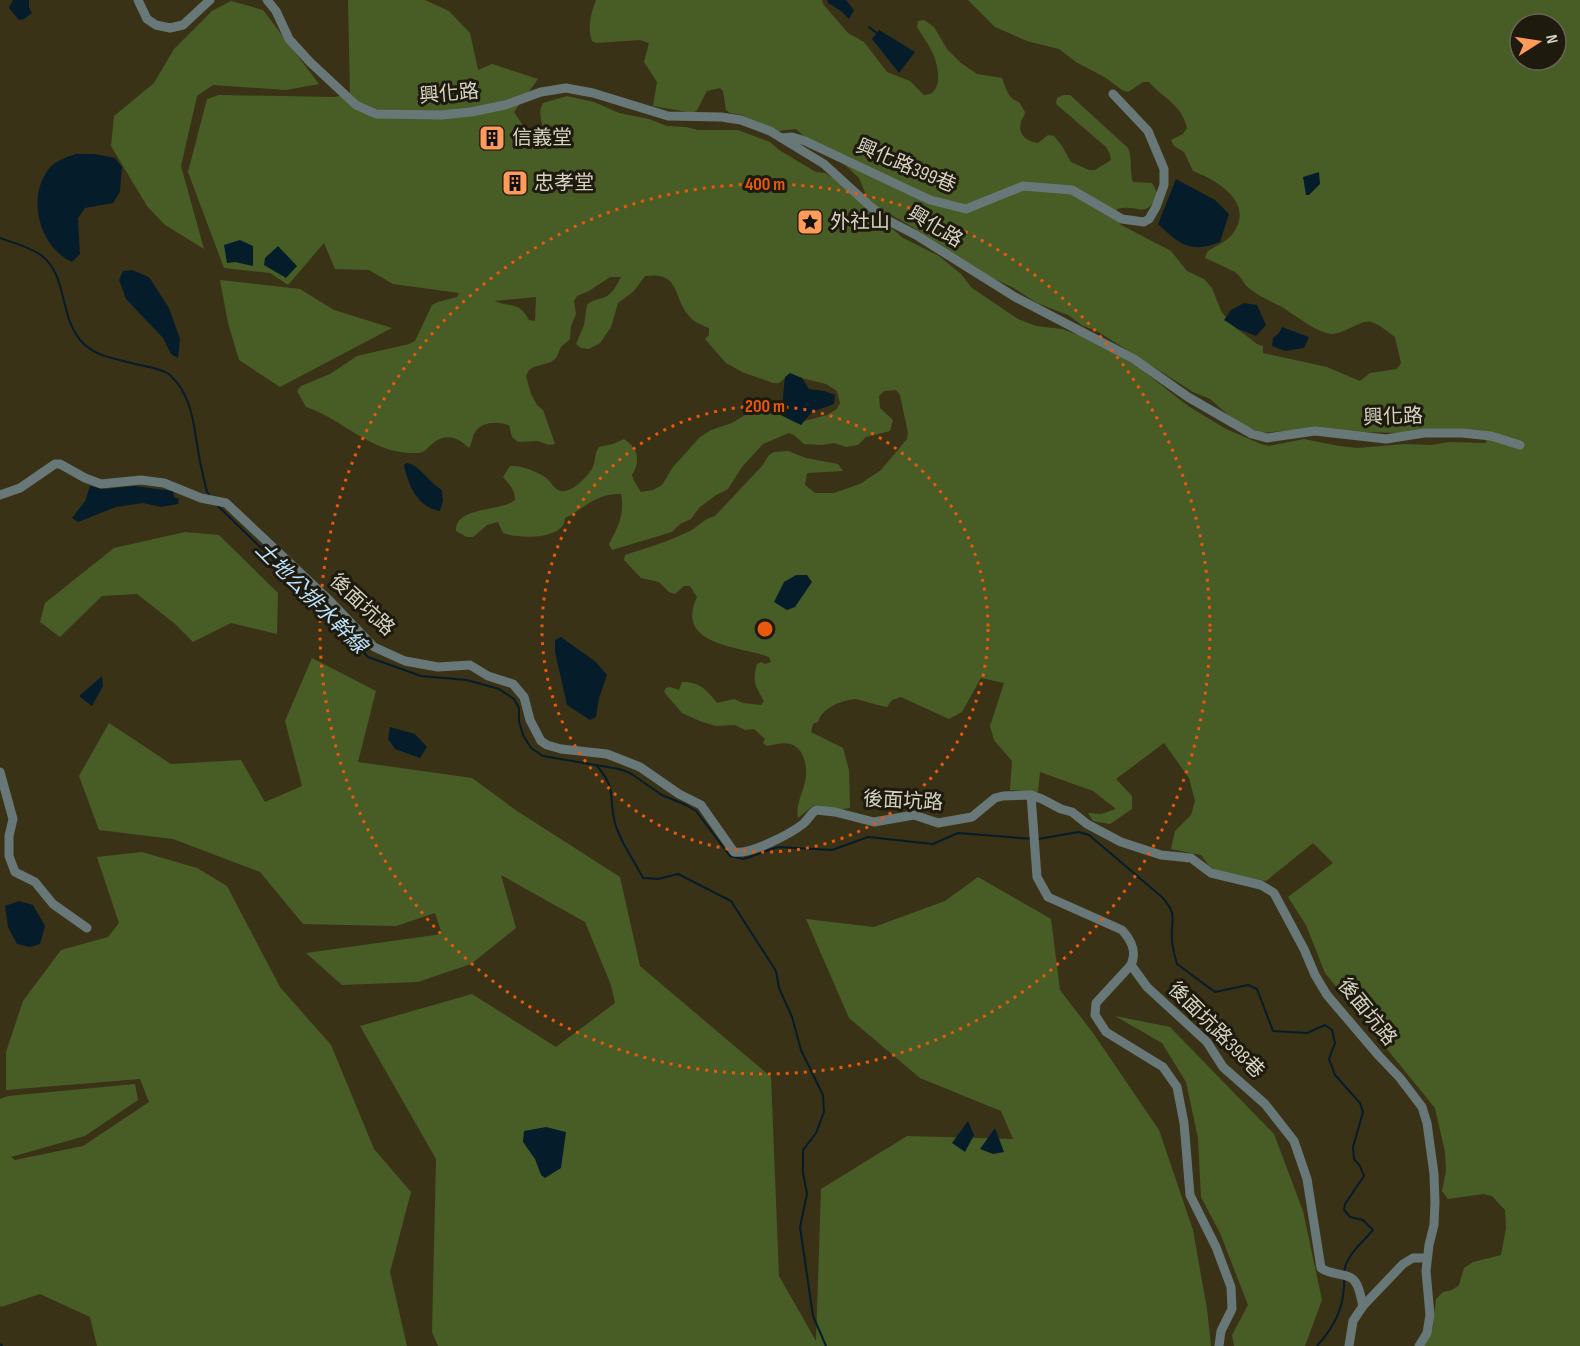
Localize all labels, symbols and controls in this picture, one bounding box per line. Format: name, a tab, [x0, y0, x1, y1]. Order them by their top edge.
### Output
north arrow	[1508, 12, 1568, 72]
text: N	[1541, 33, 1561, 45]
street label: 興化路	[418, 79, 480, 109]
building icon: 信義堂	[477, 123, 507, 153]
place label: 信義堂	[512, 126, 572, 150]
street label: 興化路399巷	[852, 134, 960, 198]
building icon: 忠孝堂	[500, 168, 530, 198]
place label: 忠孝堂	[534, 171, 594, 195]
text: 400 m	[745, 174, 785, 195]
street label: 興化路	[903, 201, 967, 253]
place icon: 外社山	[795, 207, 825, 237]
place label: 外社山	[830, 210, 890, 234]
text: 200 m	[745, 396, 785, 417]
street label: 興化路	[1363, 404, 1423, 430]
water label: 土地公排水幹線	[250, 537, 373, 660]
street label: 後面坑路	[325, 569, 399, 641]
centre of rings	[755, 619, 775, 639]
street label: 後面坑路	[862, 787, 944, 815]
street label: 後面坑路	[1333, 973, 1401, 1051]
street label: 後面坑路398巷	[1163, 977, 1269, 1083]

